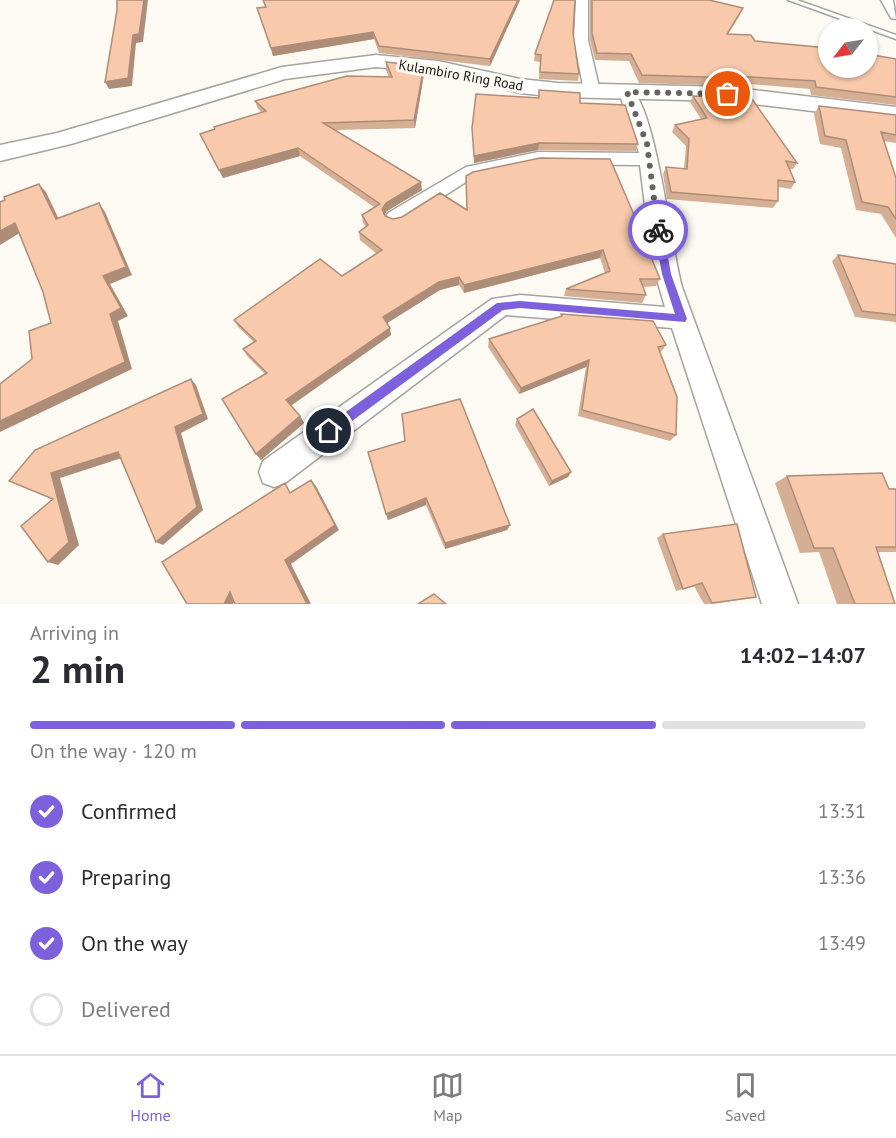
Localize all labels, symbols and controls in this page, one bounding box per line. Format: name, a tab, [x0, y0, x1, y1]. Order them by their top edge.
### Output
north arrow	[818, 18, 878, 78]
map controls	[818, 18, 878, 78]
street label: Kulambiro Ring Road	[397, 55, 525, 95]
pin	[702, 68, 753, 119]
icon: bag	[711, 77, 744, 110]
courier	[628, 200, 688, 260]
icon: bike	[642, 214, 675, 247]
pin	[303, 405, 354, 456]
icon: home	[312, 414, 345, 447]
text: Arriving in	[30, 620, 119, 646]
text: 14:02–14:07	[740, 641, 866, 669]
text: 2 min	[30, 643, 125, 694]
text: On the way · 120 m	[30, 738, 197, 764]
icon: check	[30, 795, 63, 828]
text: Confirmed	[81, 797, 177, 825]
text: 13:31	[818, 798, 866, 824]
icon: check	[30, 861, 63, 894]
text: Preparing	[81, 863, 171, 891]
text: 13:36	[818, 864, 866, 890]
icon: check	[30, 927, 63, 960]
text: On the way	[81, 929, 188, 957]
text: 13:49	[818, 930, 866, 956]
text: Delivered	[81, 995, 171, 1023]
tab: Home	[130, 1069, 171, 1125]
tab: Map	[431, 1069, 464, 1125]
tab: Saved	[725, 1069, 766, 1125]

